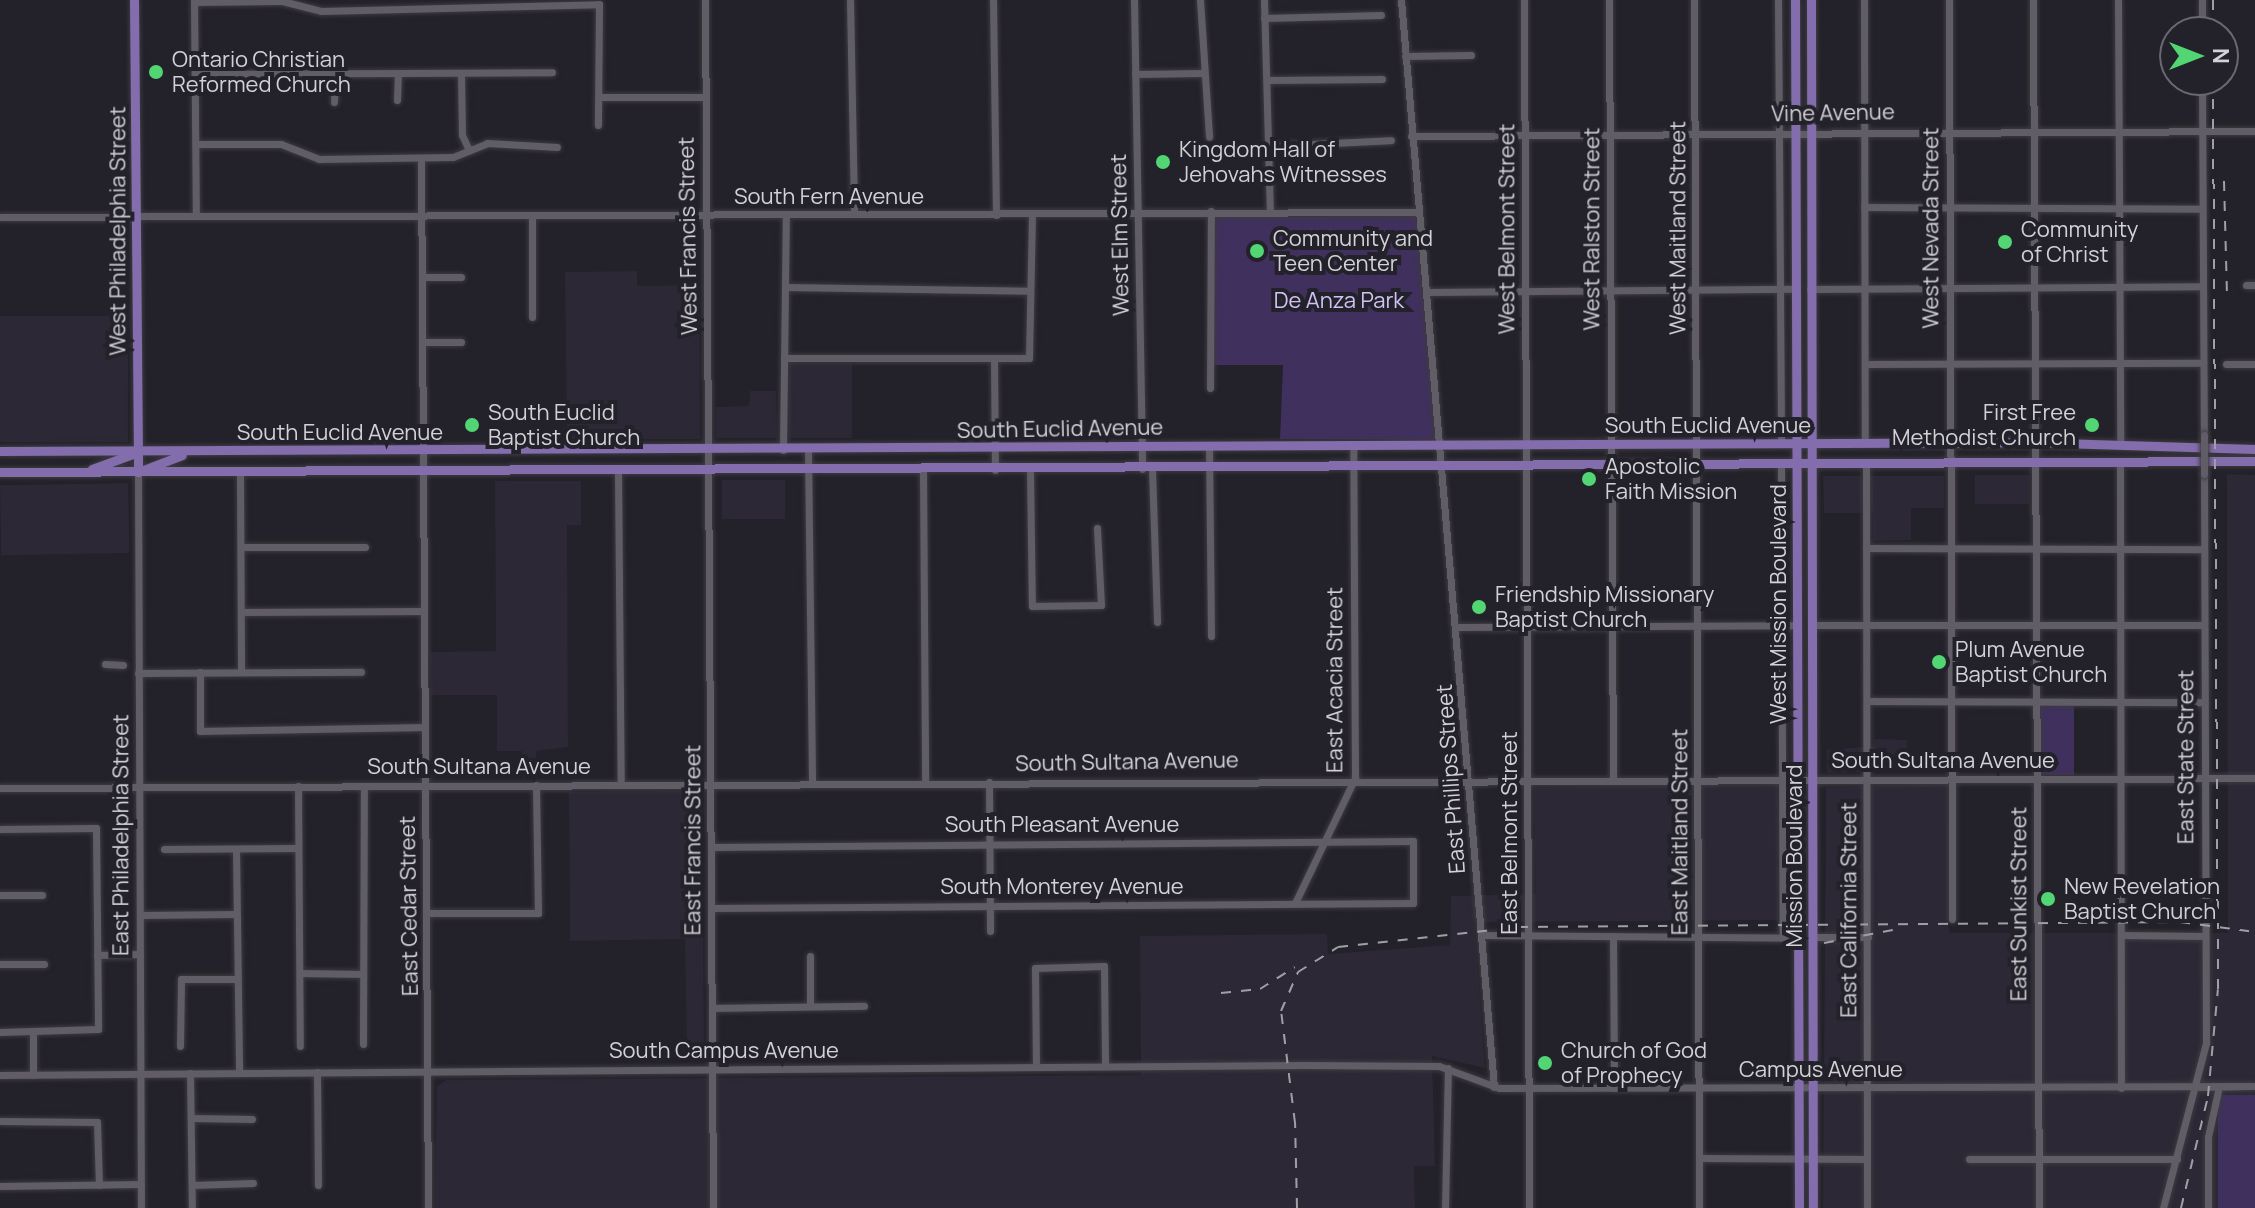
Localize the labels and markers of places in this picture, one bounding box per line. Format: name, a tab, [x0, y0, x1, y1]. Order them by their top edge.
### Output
place label: Ontario Christian Reformed Church	[172, 46, 351, 98]
marker: Ontario Christian Reformed Church	[147, 63, 165, 81]
place label: Kingdom Hall of Jehovahs Witnesses	[1179, 136, 1387, 188]
marker: Kingdom Hall of Jehovahs Witnesses	[1154, 153, 1172, 171]
place label: Community of Christ	[2021, 216, 2138, 268]
place label: Community and Teen Center	[1273, 225, 1433, 276]
marker: Community of Christ	[1996, 233, 2014, 251]
marker: Community and Teen Center	[1248, 242, 1266, 260]
place label: South Euclid Baptist Church	[488, 399, 640, 450]
place label: First Free Methodist Church	[1892, 399, 2076, 450]
marker: South Euclid Baptist Church	[463, 416, 481, 434]
marker: First Free Methodist Church	[2083, 416, 2101, 434]
place label: Apostolic Faith Mission	[1605, 453, 1737, 504]
marker: Apostolic Faith Mission	[1580, 470, 1598, 488]
place label: Friendship Missionary Baptist Church	[1495, 581, 1714, 632]
marker: Friendship Missionary Baptist Church	[1470, 598, 1488, 616]
place label: Plum Avenue Baptist Church	[1955, 636, 2107, 688]
marker: Plum Avenue Baptist Church	[1930, 653, 1948, 671]
place label: New Revelation Baptist Church	[2064, 873, 2220, 924]
marker: New Revelation Baptist Church	[2039, 890, 2057, 908]
place label: Church of God of Prophecy	[1561, 1037, 1707, 1088]
marker: Church of God of Prophecy	[1536, 1054, 1554, 1072]

